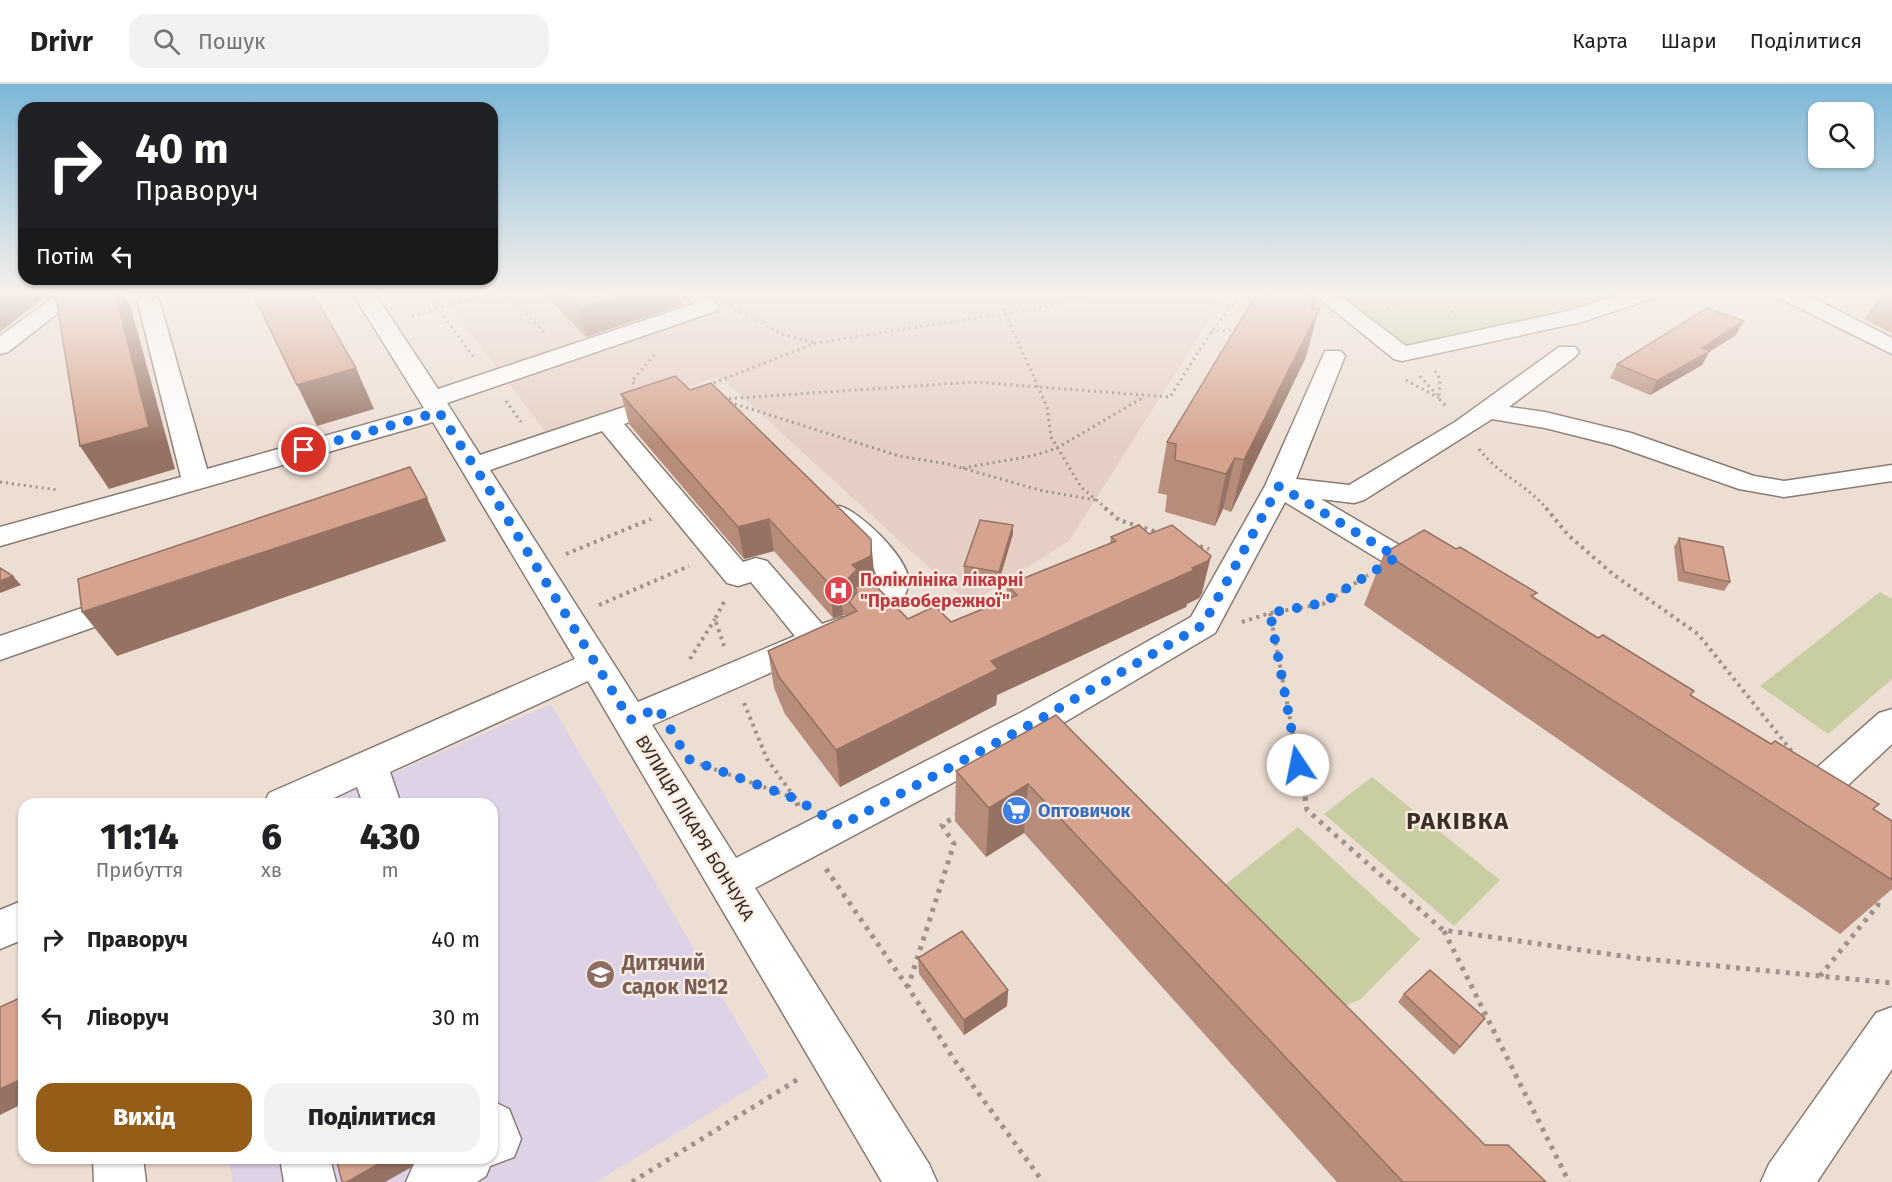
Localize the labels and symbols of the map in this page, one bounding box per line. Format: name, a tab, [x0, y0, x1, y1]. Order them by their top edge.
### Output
pin	[278, 424, 329, 475]
place label: Поліклініка лікарні "Правобережної"	[860, 569, 1023, 612]
hospital icon: Поліклініка лікарні "Правобережної"	[823, 574, 855, 606]
street label: ВУЛИЦЯ ЛІКАРЯ БОНЧУКА	[631, 731, 760, 925]
position arrow	[1266, 733, 1330, 797]
supermarket icon: Оптовичок	[1001, 795, 1033, 827]
place label: Оптовичок	[1038, 800, 1131, 822]
district label: РАКІВКА	[1406, 807, 1510, 835]
place label: Дитячий садок №12	[621, 950, 728, 1000]
school or university icon: Дитячий садок №12	[585, 959, 617, 991]

